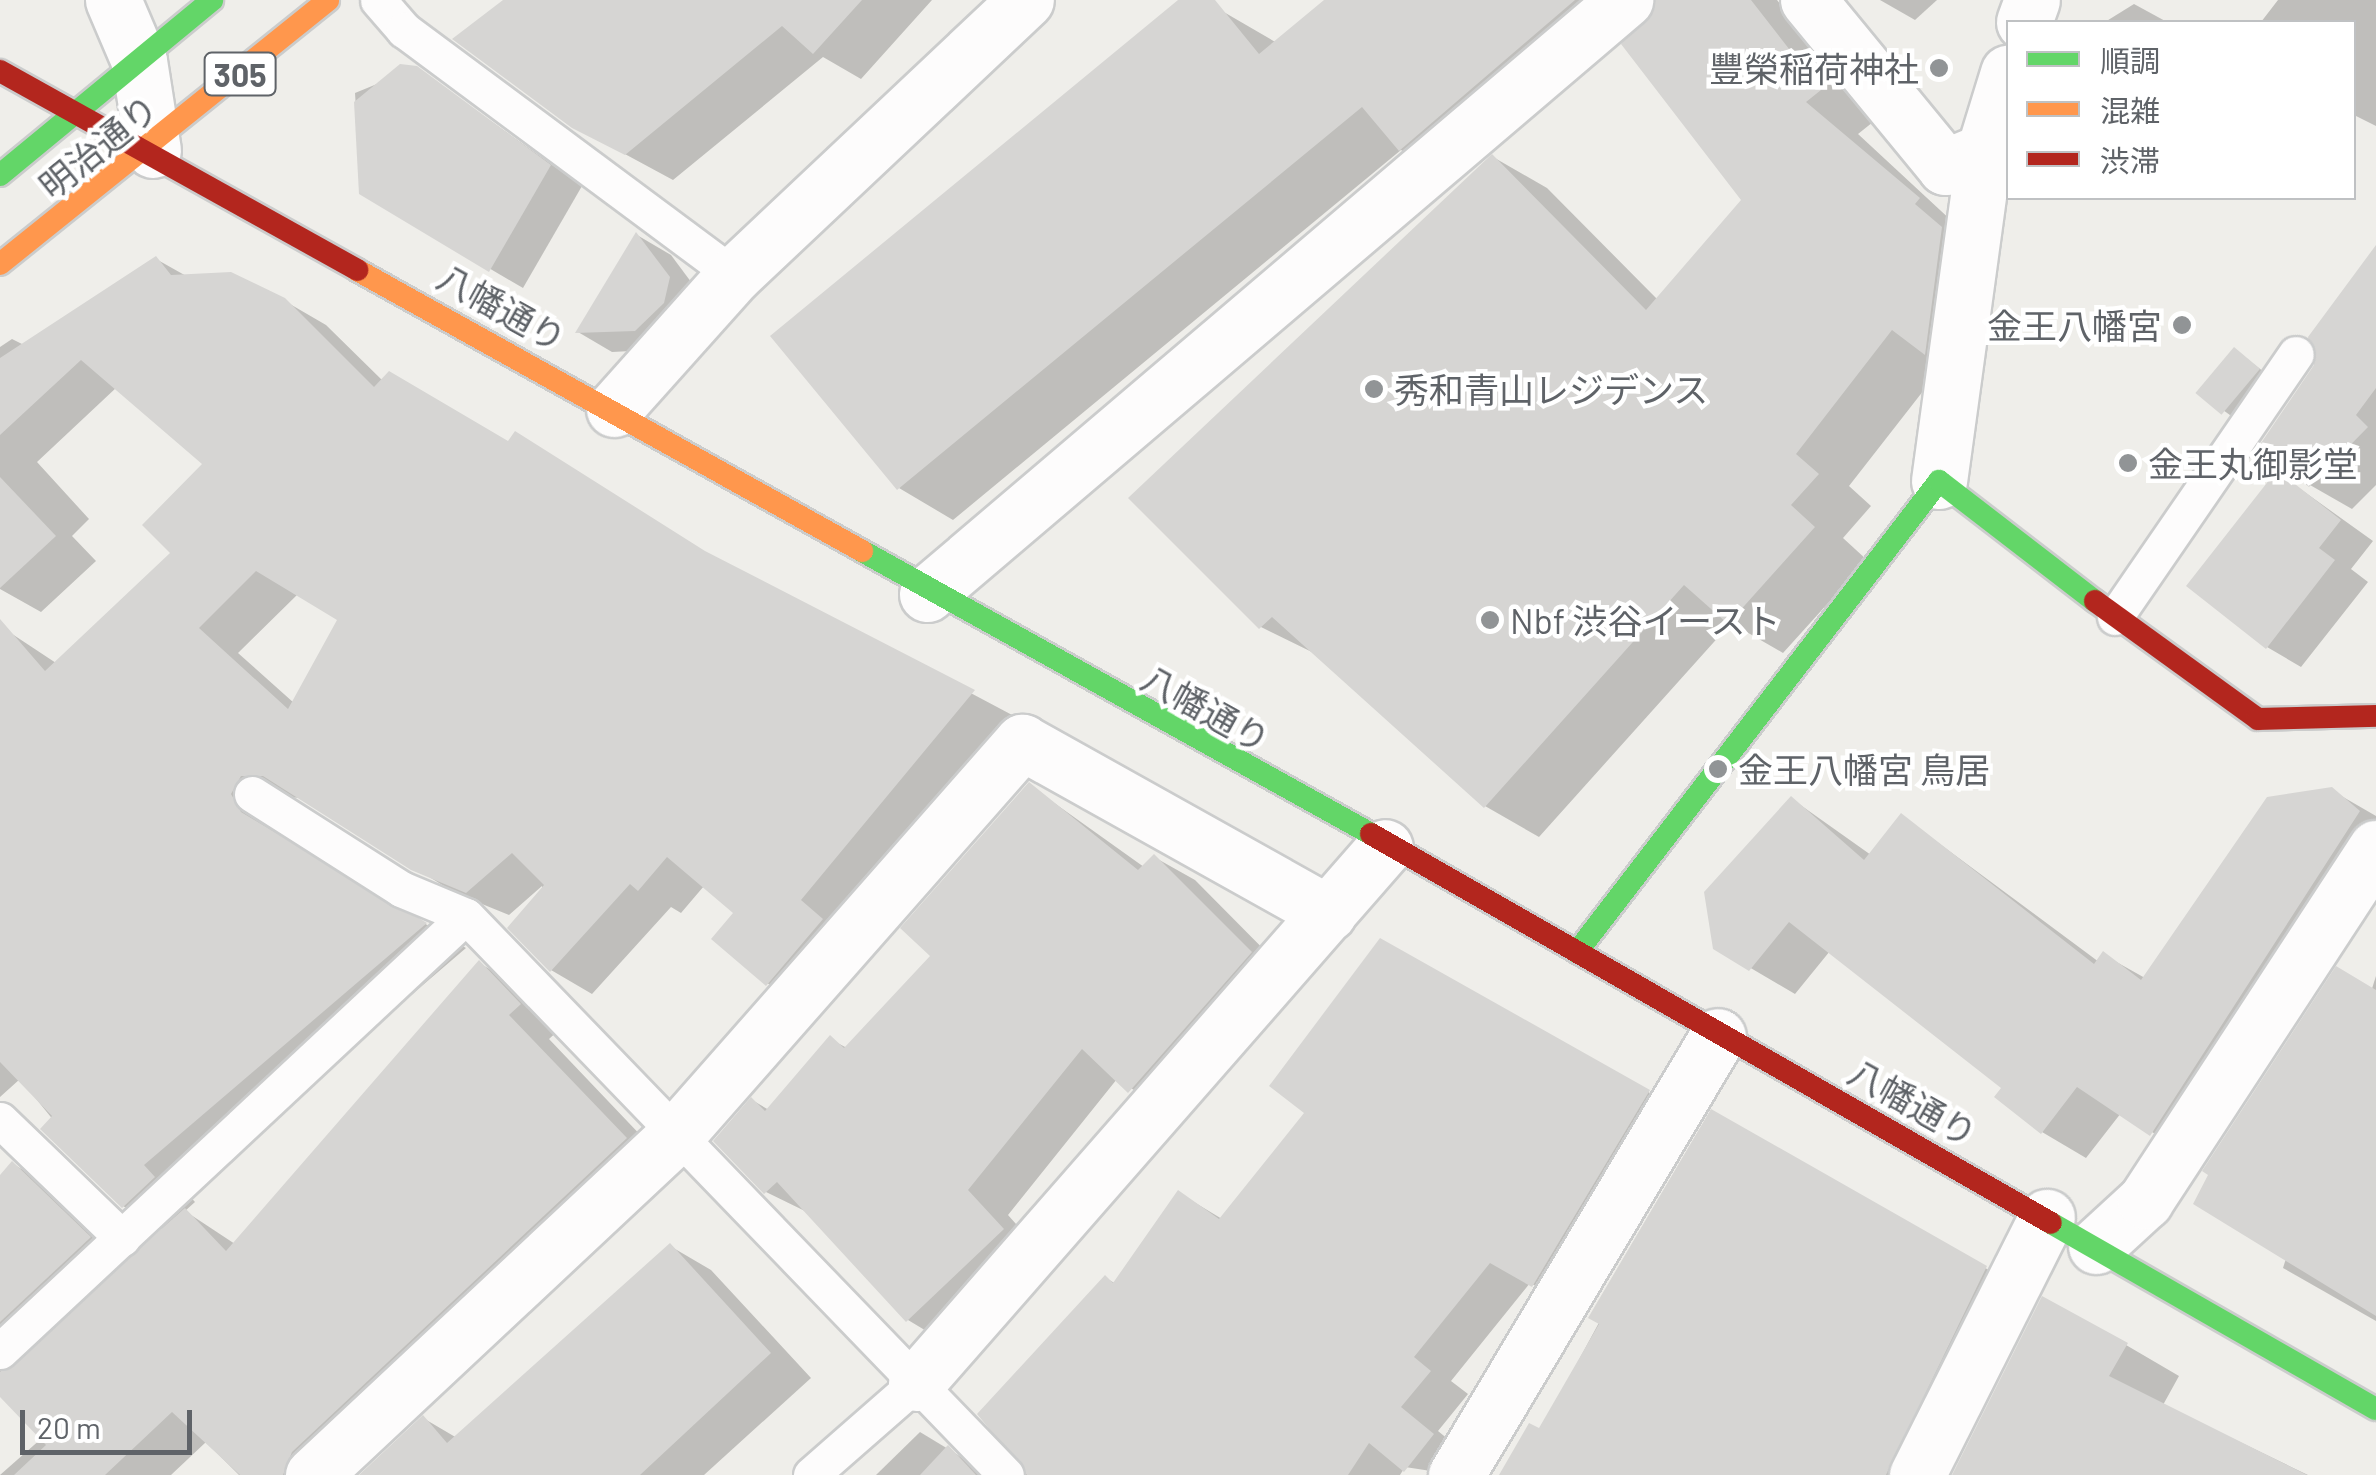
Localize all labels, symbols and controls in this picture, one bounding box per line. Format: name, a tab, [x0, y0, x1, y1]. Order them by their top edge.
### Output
legend	[2006, 20, 2356, 200]
text: 順調	[2100, 42, 2160, 78]
road number: 305	[202, 47, 278, 101]
place label: 豐榮稲荷神社	[1709, 47, 1919, 89]
marker: 豐榮稲荷神社	[1928, 57, 1950, 79]
street label: 明治通り	[30, 86, 166, 206]
text: 混雑	[2100, 92, 2160, 128]
text: 渋滞	[2100, 142, 2160, 178]
street label: 八幡通り	[431, 255, 573, 359]
place label: 金王八幡宮	[1987, 304, 2162, 346]
marker: 金王八幡宮	[2171, 314, 2193, 336]
place label: 秀和青山レジデンス	[1394, 368, 1709, 410]
marker: 秀和青山レジデンス	[1363, 378, 1385, 400]
place label: 金王丸御影堂	[2148, 442, 2358, 484]
marker: 金王丸御影堂	[2117, 452, 2139, 474]
place label: Nbf 渋谷イースト	[1510, 599, 1782, 641]
marker: Nbf 渋谷イースト	[1479, 609, 1501, 631]
street label: 八幡通り	[1135, 656, 1277, 760]
place label: 金王八幡宮 鳥居	[1738, 748, 1990, 790]
marker: 金王八幡宮 鳥居	[1707, 758, 1729, 780]
street label: 八幡通り	[1842, 1050, 1984, 1154]
scale bar	[25, 1390, 198, 1452]
text: 20 m	[37, 1409, 101, 1445]

